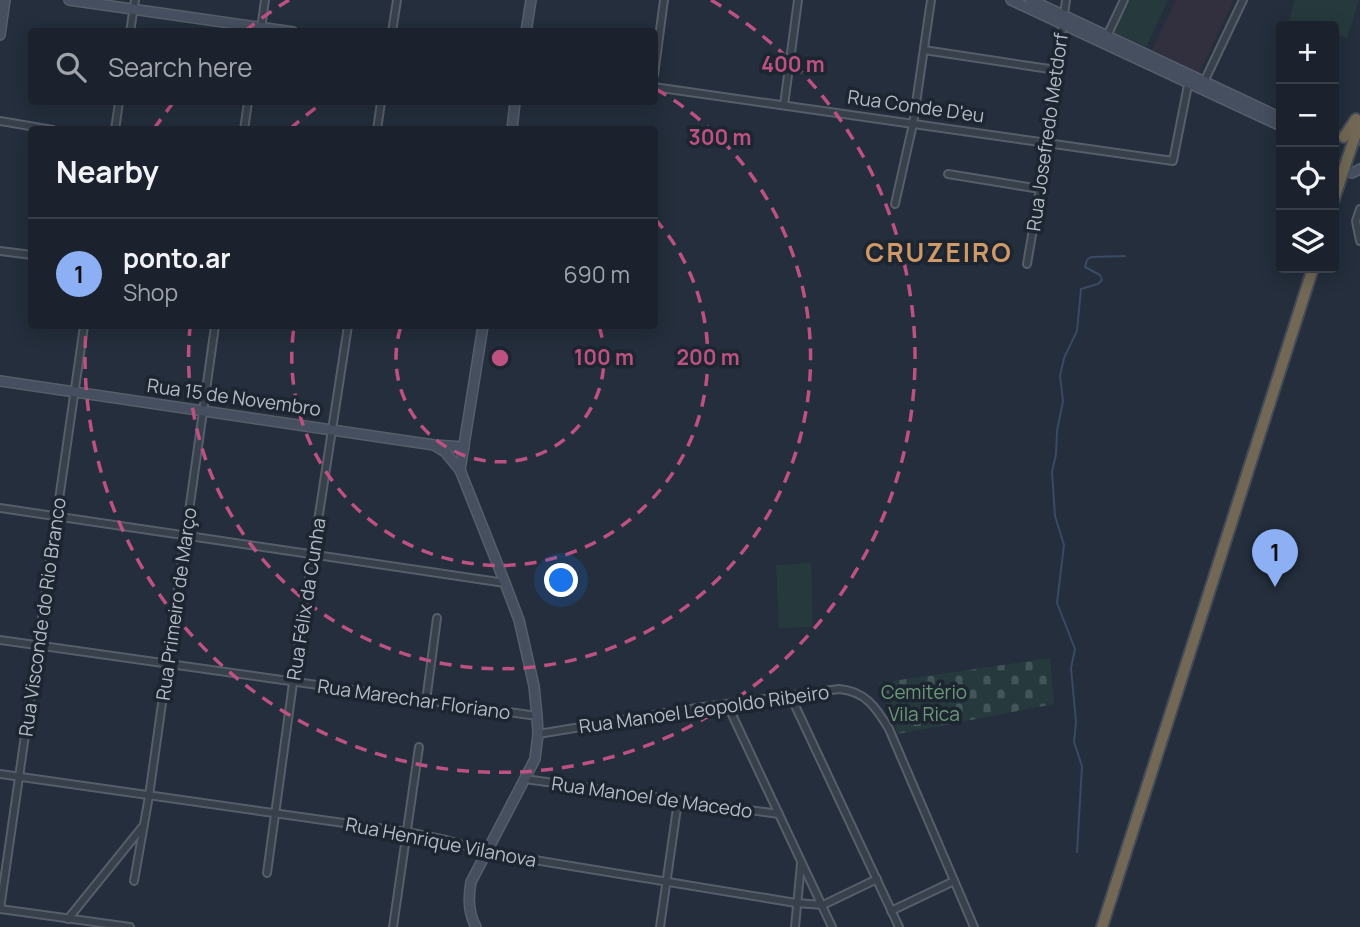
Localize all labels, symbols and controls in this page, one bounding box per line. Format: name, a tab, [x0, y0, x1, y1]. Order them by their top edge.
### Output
map controls	[1276, 21, 1339, 273]
button: +	[1276, 21, 1339, 84]
search box	[28, 28, 658, 105]
street label: Rua Josefredo Metdorf	[1020, 31, 1074, 233]
icon: search	[52, 48, 90, 86]
text: Search here	[108, 49, 253, 85]
text: 400 m	[761, 50, 825, 78]
street label: Rua Conde D'eu	[846, 84, 986, 128]
button: −	[1276, 84, 1339, 147]
text: 300 m	[689, 123, 751, 151]
button: locate	[1276, 147, 1339, 210]
text: Nearby	[56, 151, 159, 192]
button: layers	[1276, 210, 1339, 273]
district label: CRUZEIRO	[865, 234, 1013, 270]
text: ponto.ar	[123, 240, 231, 276]
text: 1	[74, 258, 84, 290]
text: 690 m	[564, 258, 630, 290]
text: Shop	[123, 276, 178, 308]
text: 100 m	[574, 343, 634, 371]
text: 200 m	[676, 343, 740, 371]
centre of rings	[488, 346, 512, 370]
street label: Rua 15 de Novembro	[145, 372, 323, 422]
street label: Rua Visconde do Rio Branco	[12, 496, 72, 738]
street label: Rua Primeiro de Março	[150, 506, 202, 702]
street label: Rua Félix da Cunha	[280, 516, 332, 682]
pin: 1	[1252, 529, 1298, 587]
your location	[544, 563, 578, 597]
street label: Rua Marechar Floriano	[316, 673, 512, 725]
street label: Rua Manoel Leopoldo Ribeiro	[577, 679, 831, 739]
park label: Cemitério Vila Rica	[881, 679, 967, 727]
street label: Rua Manoel de Macedo	[550, 770, 754, 824]
street label: Rua Henrique Vilanova	[343, 811, 539, 873]

